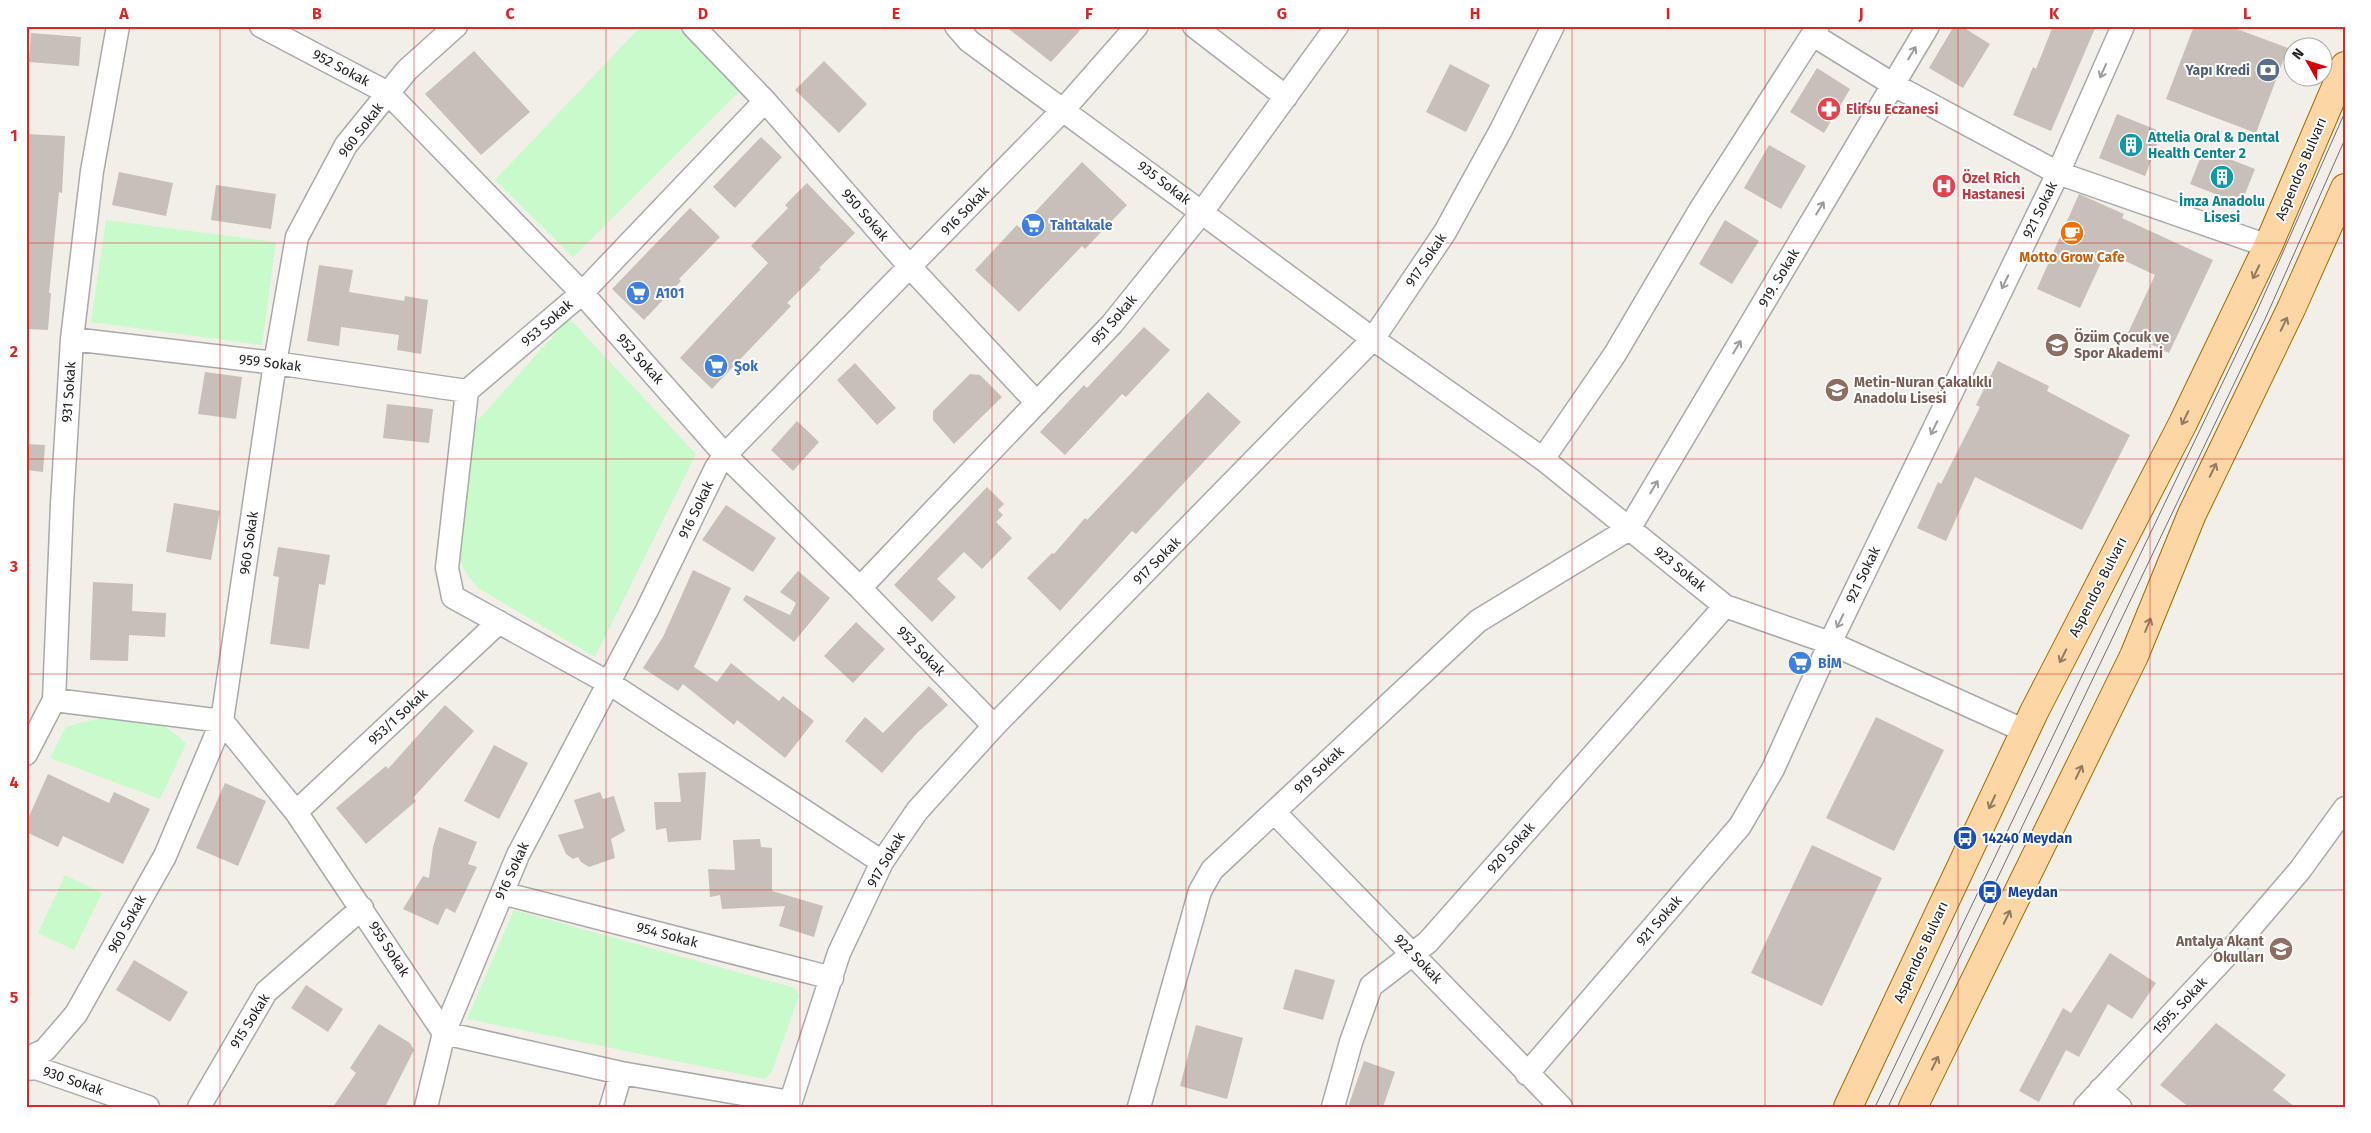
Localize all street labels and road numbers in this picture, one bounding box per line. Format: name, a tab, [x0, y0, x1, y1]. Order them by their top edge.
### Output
street label: 952 Sokak	[309, 46, 373, 91]
street label: 960 Sokak	[335, 99, 388, 161]
street label: Aspendos Bulvarı	[2272, 115, 2330, 223]
street label: 935 Sokak	[1134, 157, 1195, 209]
street label: 921 Sokak	[2019, 178, 2061, 241]
street label: 916 Sokak	[937, 182, 993, 239]
street label: 950 Sokak	[838, 185, 893, 245]
street label: 917 Sokak	[1402, 229, 1450, 290]
street label: 919. Sokak	[1755, 245, 1803, 310]
street label: 951 Sokak	[1088, 291, 1141, 349]
street label: 953 Sokak	[518, 296, 577, 350]
street label: 952 Sokak	[613, 330, 668, 388]
street label: 959 Sokak	[238, 351, 303, 375]
street label: 931 Sokak	[58, 360, 80, 423]
street label: 916 Sokak	[675, 478, 718, 542]
street label: 960 Sokak	[236, 509, 262, 576]
street label: 917 Sokak	[1130, 533, 1185, 588]
street label: Aspendos Bulvarı	[2066, 534, 2130, 640]
street label: 923 Sokak	[1650, 543, 1710, 596]
street label: 921 Sokak	[1842, 543, 1884, 606]
street label: 952 Sokak	[893, 623, 949, 680]
street label: 953/1 Sokak	[365, 685, 432, 749]
street label: 919 Sokak	[1291, 742, 1348, 797]
street label: 920 Sokak	[1484, 818, 1539, 877]
street label: 917 Sokak	[863, 829, 909, 890]
street label: 916 Sokak	[491, 839, 533, 903]
street label: 960 Sokak	[104, 891, 150, 956]
street label: 921 Sokak	[1633, 892, 1686, 950]
street label: Aspendos Bulvarı	[1890, 899, 1952, 1005]
street label: 955 Sokak	[365, 918, 414, 981]
street label: 954 Sokak	[634, 919, 700, 952]
street label: 922 Sokak	[1390, 931, 1446, 988]
street label: 1595. Sokak	[2149, 973, 2211, 1038]
street label: 915 Sokak	[227, 990, 274, 1052]
street label: 930 Sokak	[40, 1063, 106, 1100]

